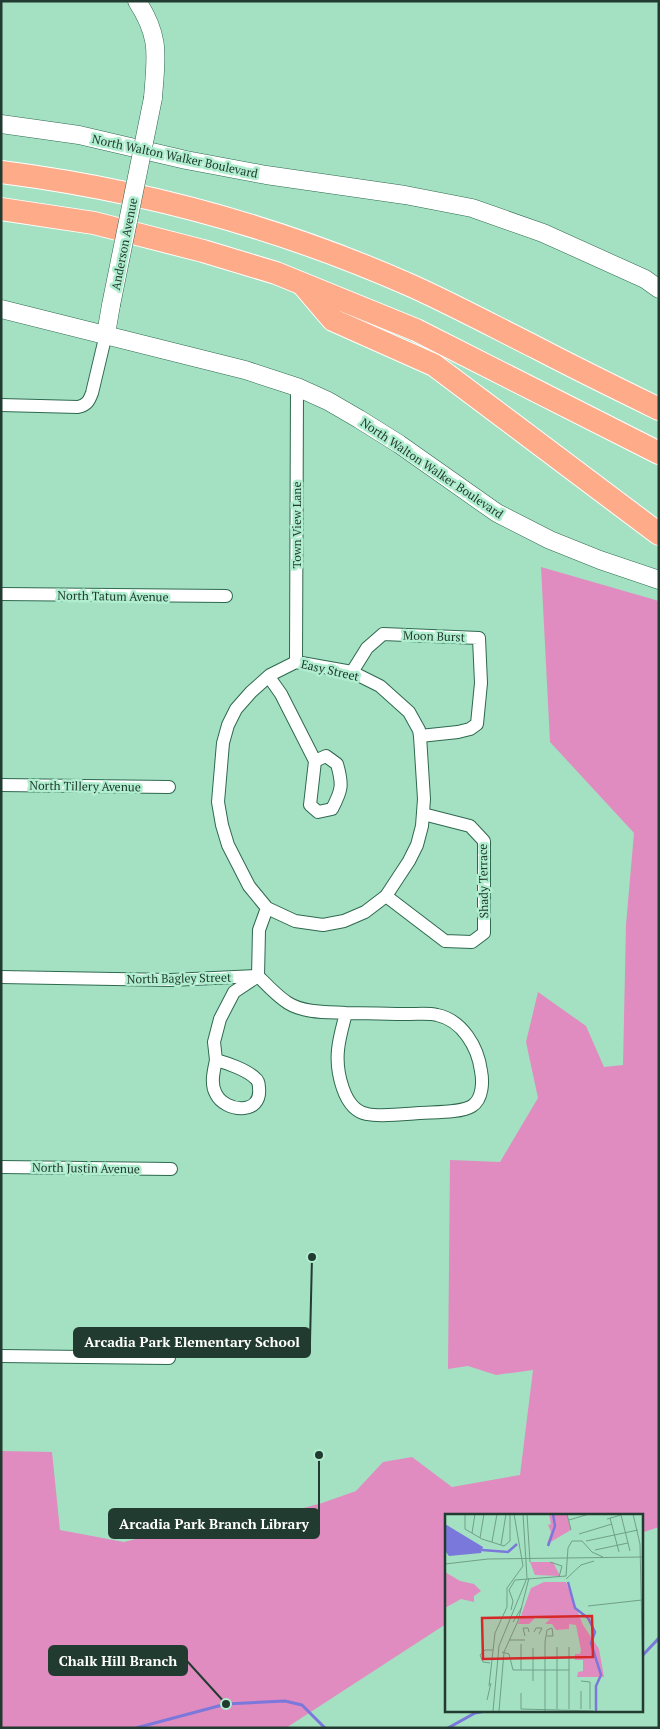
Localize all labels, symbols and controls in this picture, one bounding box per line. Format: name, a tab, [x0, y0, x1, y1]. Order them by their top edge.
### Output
street label: North Walton Walker Boulevard	[91, 131, 260, 181]
street label: Anderson Avenue	[108, 197, 140, 291]
street label: North Walton Walker Boulevard	[358, 414, 507, 522]
street label: Town View Lane	[289, 482, 304, 568]
street label: North Tatum Avenue	[57, 588, 169, 604]
street label: Moon Burst	[403, 627, 466, 645]
street label: Easy Street	[299, 656, 361, 684]
street label: North Tillery Avenue	[29, 778, 141, 794]
street label: Shady Terrace	[475, 844, 491, 918]
street label: North Bagley Street	[127, 970, 232, 986]
street label: North Justin Avenue	[32, 1160, 140, 1176]
callout: Arcadia Park Elementary School	[74, 1328, 310, 1357]
text: Arcadia Park Elementary School	[84, 1332, 300, 1351]
callout: Arcadia Park Branch Library	[109, 1509, 319, 1538]
text: Arcadia Park Branch Library	[119, 1514, 310, 1533]
inset map	[445, 1514, 642, 1712]
callout: Chalk Hill Branch	[49, 1646, 187, 1675]
text: Chalk Hill Branch	[59, 1651, 177, 1670]

